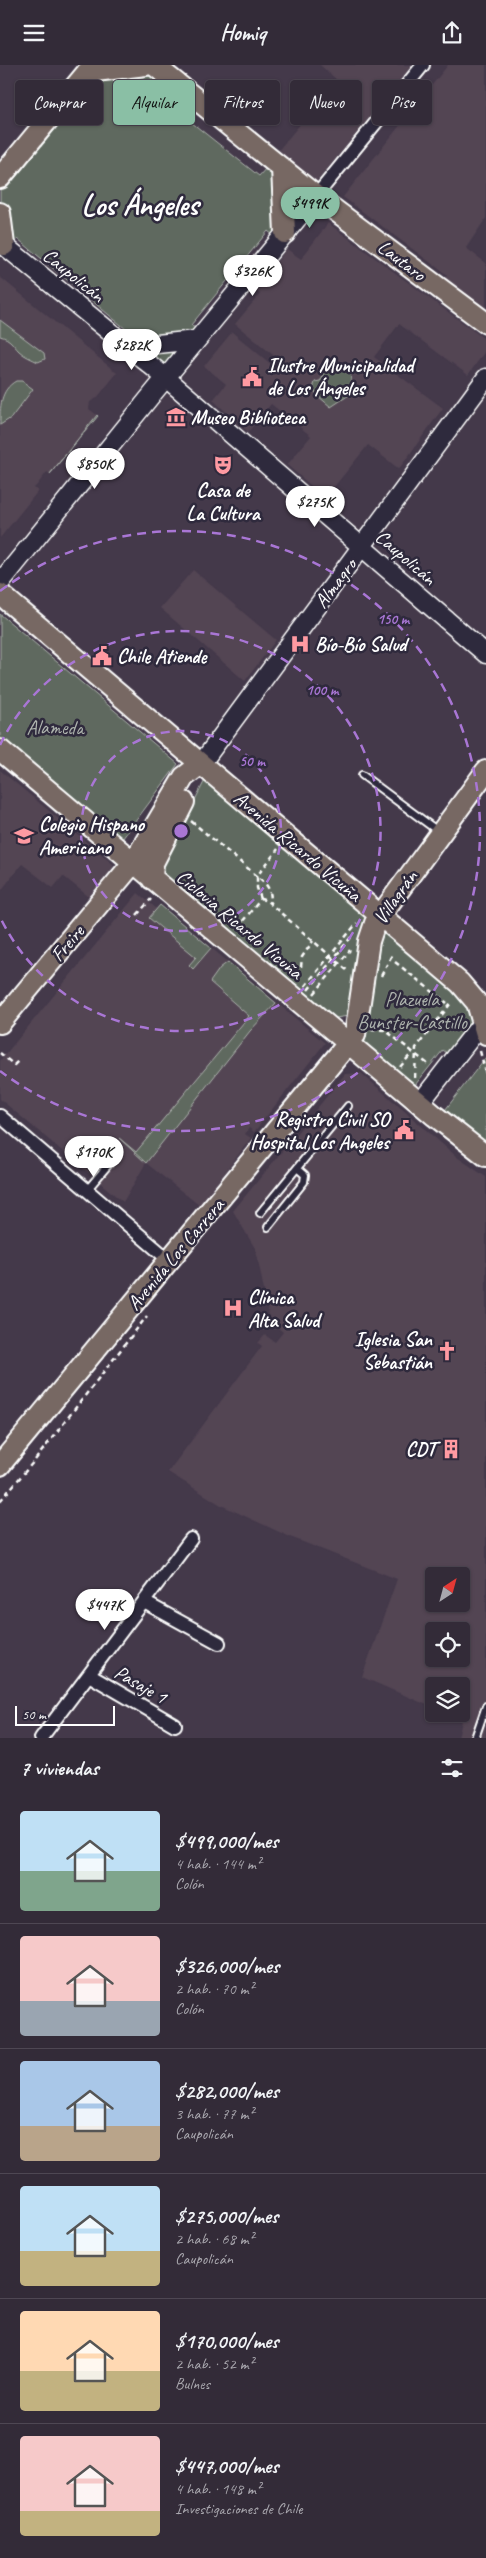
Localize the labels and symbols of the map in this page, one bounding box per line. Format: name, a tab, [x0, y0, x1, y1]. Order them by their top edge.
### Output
district label: Los Ángeles	[81, 186, 202, 224]
pin: $499K	[275, 186, 345, 229]
street label: Lautaro	[373, 234, 431, 287]
street label: Caupolicán	[38, 243, 111, 309]
pin: $326K	[218, 255, 288, 297]
pin: $282K	[97, 329, 167, 371]
place label: Ilustre Municipalidad de Los Ángeles	[267, 353, 417, 401]
public building icon: Ilustre Municipalidad de Los Ángeles	[241, 366, 263, 388]
place label: Museo Biblioteca	[191, 405, 307, 430]
museum icon: Museo Biblioteca	[165, 406, 187, 428]
pin: $850K	[60, 447, 130, 490]
theatre icon: Casa de La Cultura	[212, 454, 234, 476]
place label: Casa de La Cultura	[186, 478, 262, 526]
pin: $275K	[280, 485, 350, 528]
street label: Caupolicán	[370, 524, 442, 591]
street label: Almagro	[309, 552, 363, 613]
text: 150 m	[377, 610, 411, 629]
place label: Bío-Bío Salud	[315, 632, 410, 657]
hospital icon: Bío-Bío Salud	[289, 633, 311, 655]
place label: Chile Atiende	[117, 644, 208, 669]
public building icon: Chile Atiende	[91, 645, 113, 667]
text: 100 m	[306, 681, 340, 700]
park label: Alameda	[27, 715, 85, 740]
text: 50 m	[239, 752, 266, 771]
street label: Avenida Ricardo Vicuña	[229, 786, 368, 908]
place label: Colegio Hispano Americano	[39, 812, 146, 860]
centre of rings	[172, 822, 190, 840]
school or university icon: Colegio Hispano Americano	[13, 825, 35, 847]
street label: Ciclovia Ricardo Vicuña	[171, 864, 309, 985]
street label: Villagrán	[368, 865, 424, 929]
street label: Freire	[45, 919, 91, 967]
park label: Plazuela Bunster-Castillo	[357, 987, 468, 1035]
place label: Registro Civil SO Hospital Los Angeles	[250, 1107, 392, 1155]
public building icon: Registro Civil SO Hospital Los Angeles	[393, 1119, 415, 1141]
pin: $170K	[59, 1135, 129, 1178]
street label: Avenida Los Carrera	[121, 1192, 230, 1315]
place label: Clínica Alta Salud	[248, 1285, 323, 1333]
hospital icon: Clínica Alta Salud	[222, 1297, 244, 1319]
place label: Iglesia San Sebastián	[355, 1327, 433, 1375]
church icon: Iglesia San Sebastián	[436, 1340, 458, 1362]
place label: CDT	[406, 1437, 442, 1462]
building icon: CDT	[440, 1438, 462, 1460]
north arrow	[425, 1567, 470, 1613]
pin: $447K	[70, 1589, 140, 1631]
street label: Pasaje 1	[110, 1659, 172, 1710]
scale bar	[15, 1703, 115, 1726]

